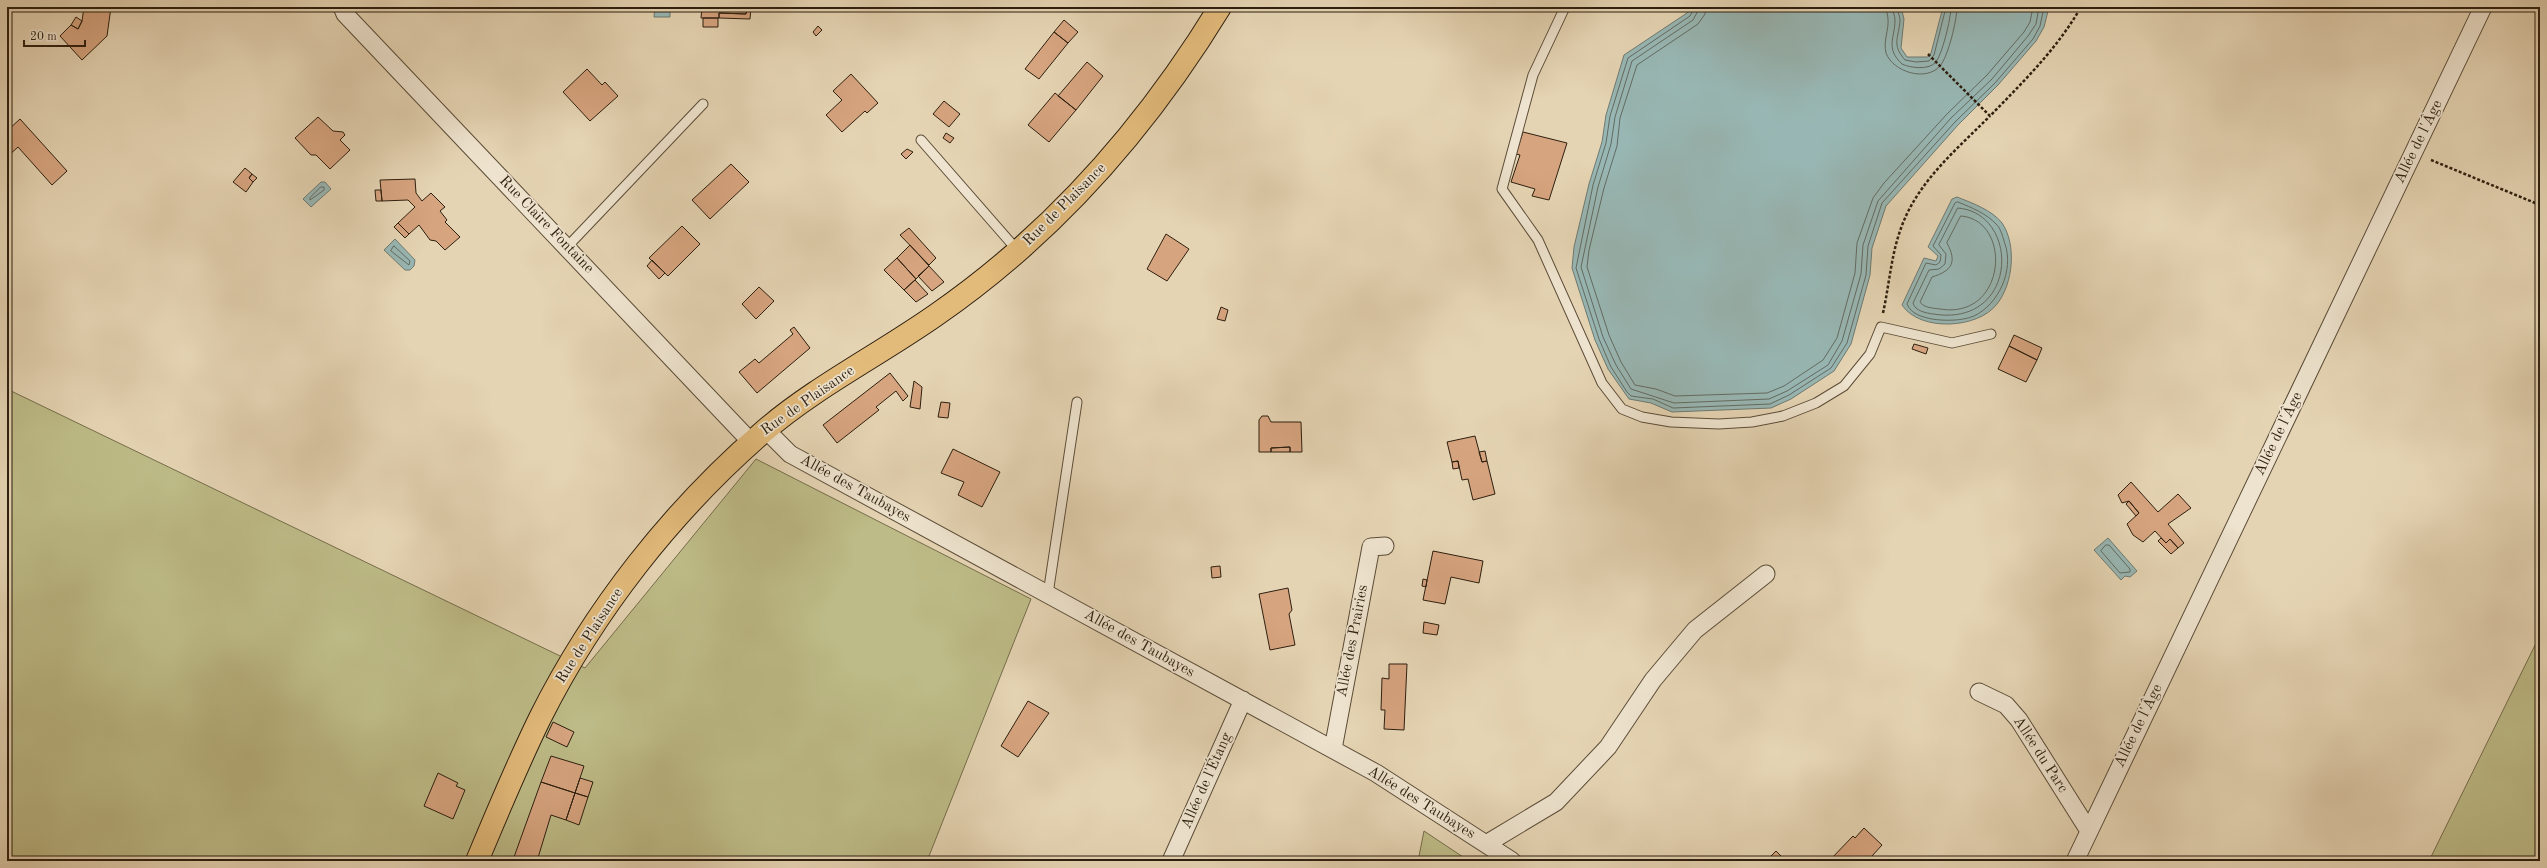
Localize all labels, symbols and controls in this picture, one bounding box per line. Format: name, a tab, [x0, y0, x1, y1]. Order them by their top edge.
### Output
scale bar	[24, 22, 85, 48]
text: 20 m	[30, 31, 57, 43]
street label: Allée de l'Âge	[2390, 97, 2446, 186]
street label: Rue de Plaisance	[1021, 161, 1109, 249]
street label: Rue Claire Fontaine	[496, 173, 596, 277]
street label: Rue de Plaisance	[759, 363, 857, 439]
street label: Allée de l'Âge	[2250, 389, 2306, 478]
street label: Allée des Taubayes	[797, 452, 913, 526]
street label: Allée des Prairies	[1335, 583, 1371, 699]
street label: Rue de Plaisance	[554, 586, 626, 686]
street label: Allée des Taubayes	[1081, 607, 1197, 681]
street label: Allée de l'Âge	[2110, 681, 2166, 770]
street label: Allée du Parc	[2010, 714, 2070, 796]
street label: Allée de l'Étang	[1176, 730, 1235, 831]
street label: Allée des Taubayes	[1365, 764, 1477, 842]

